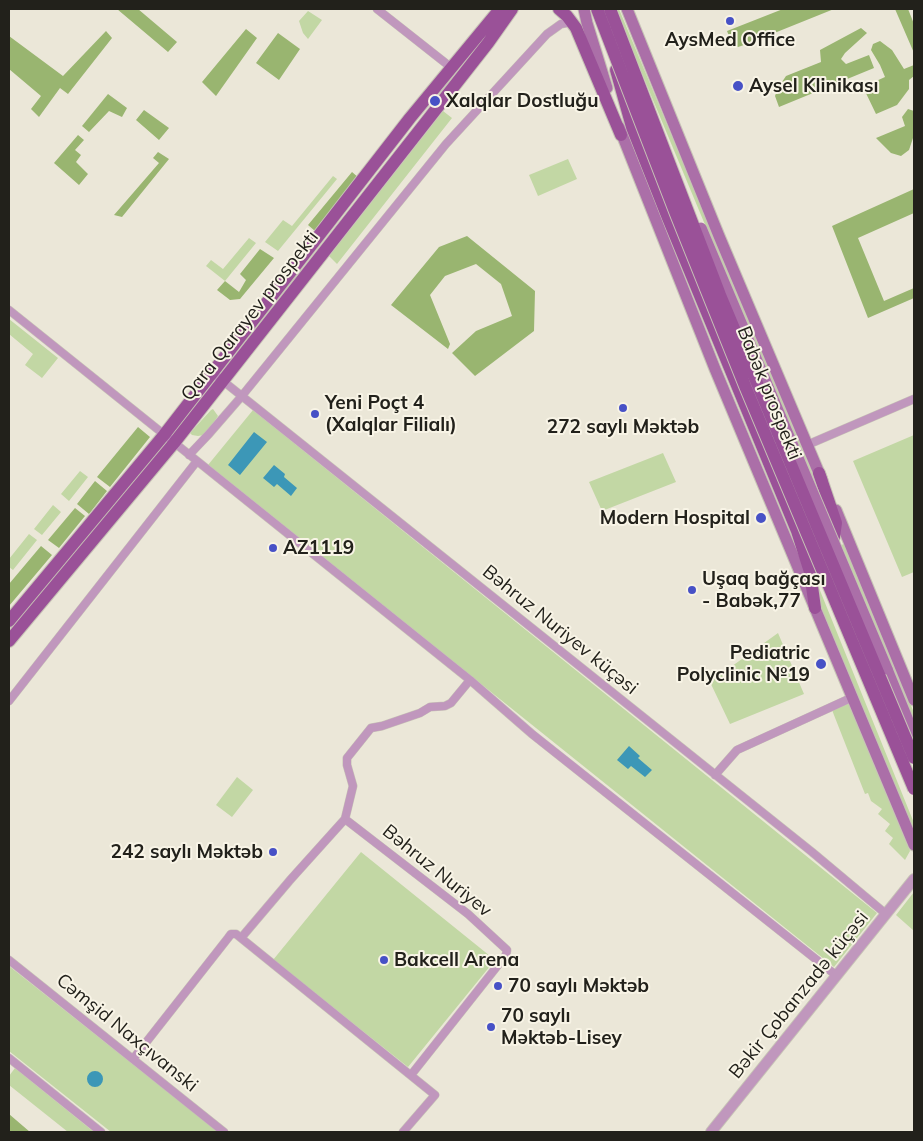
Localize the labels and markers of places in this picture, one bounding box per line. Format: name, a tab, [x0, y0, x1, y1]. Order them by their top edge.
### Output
marker: AysMed Office	[724, 15, 736, 27]
place label: AysMed Office	[665, 29, 795, 51]
place label: Aysel Klinikası	[749, 75, 879, 97]
marker: Aysel Klinikası	[731, 79, 745, 93]
place label: Xalqlar Dostluğu	[446, 90, 598, 112]
marker: Xalqlar Dostluğu	[428, 94, 442, 108]
place label: Yeni Poçt 4 (Xalqlar Filialı)	[325, 392, 457, 436]
marker: 272 saylı Məktəb	[617, 402, 629, 414]
marker: Yeni Poçt 4 (Xalqlar Filialı)	[309, 408, 321, 420]
place label: 272 saylı Məktəb	[547, 416, 699, 438]
place label: Modern Hospital	[600, 507, 750, 529]
marker: Modern Hospital	[754, 511, 768, 525]
place label: AZ1119	[283, 537, 354, 559]
marker: AZ1119	[267, 542, 279, 554]
place label: Uşaq bağçası - Babək,77	[702, 568, 825, 612]
marker: Uşaq bağçası - Babək,77	[686, 584, 698, 596]
place label: Pediatric Polyclinic №19	[677, 642, 810, 686]
marker: Pediatric Polyclinic №19	[814, 657, 828, 671]
place label: 242 saylı Məktəb	[111, 841, 263, 863]
marker: 242 saylı Məktəb	[267, 846, 279, 858]
place label: Bakcell Arena	[394, 949, 519, 971]
marker: Bakcell Arena	[378, 954, 390, 966]
place label: 70 saylı Məktəb	[508, 975, 649, 997]
marker: 70 saylı Məktəb	[492, 980, 504, 992]
place label: 70 saylı Məktəb-Lisey	[501, 1005, 622, 1049]
marker: 70 saylı Məktəb-Lisey	[485, 1021, 497, 1033]

